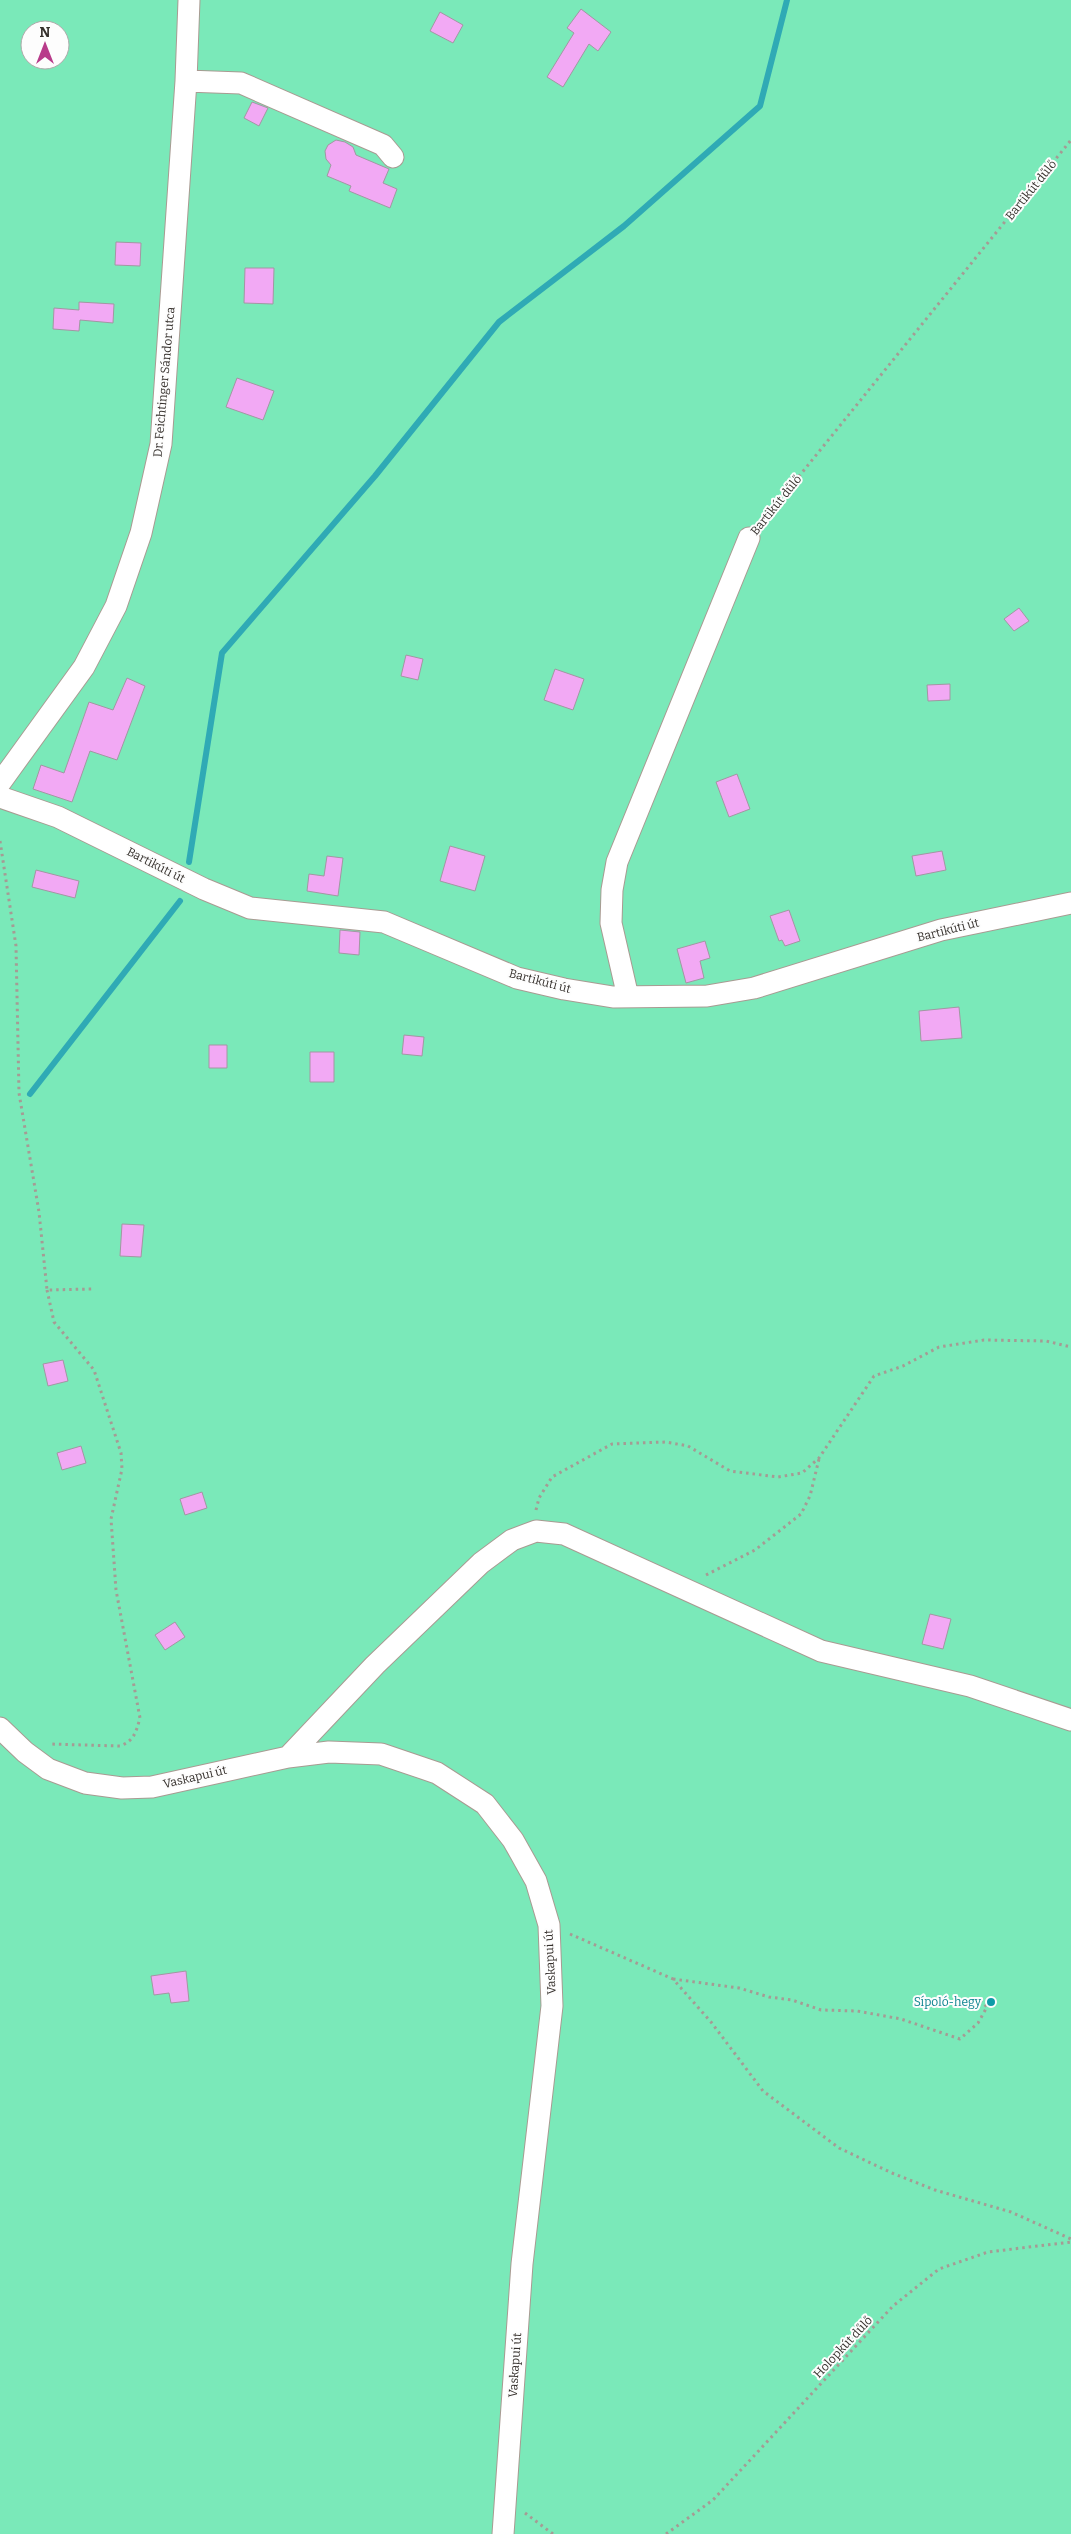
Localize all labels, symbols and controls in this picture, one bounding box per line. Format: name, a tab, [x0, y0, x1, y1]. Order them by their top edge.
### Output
north arrow	[20, 20, 70, 70]
text: N	[40, 24, 51, 41]
street label: Bartikút dűlő	[1003, 157, 1059, 223]
street label: Dr. Feichtinger Sándor utca	[150, 306, 178, 458]
street label: Bartikút dűlő	[748, 472, 804, 538]
street label: Bartikúti út	[125, 844, 188, 886]
street label: Bartikúti út	[916, 915, 981, 944]
street label: Bartikúti út	[508, 966, 573, 996]
street label: Vaskapui út	[162, 1763, 229, 1791]
street label: Vaskapui út	[541, 1929, 559, 1995]
place label: Sípoló-hegy	[914, 1995, 982, 2009]
marker: Sípoló-hegy	[985, 1996, 997, 2008]
street label: Holopkút dűlő	[811, 2313, 875, 2381]
street label: Vaskapui út	[506, 2331, 524, 2398]

